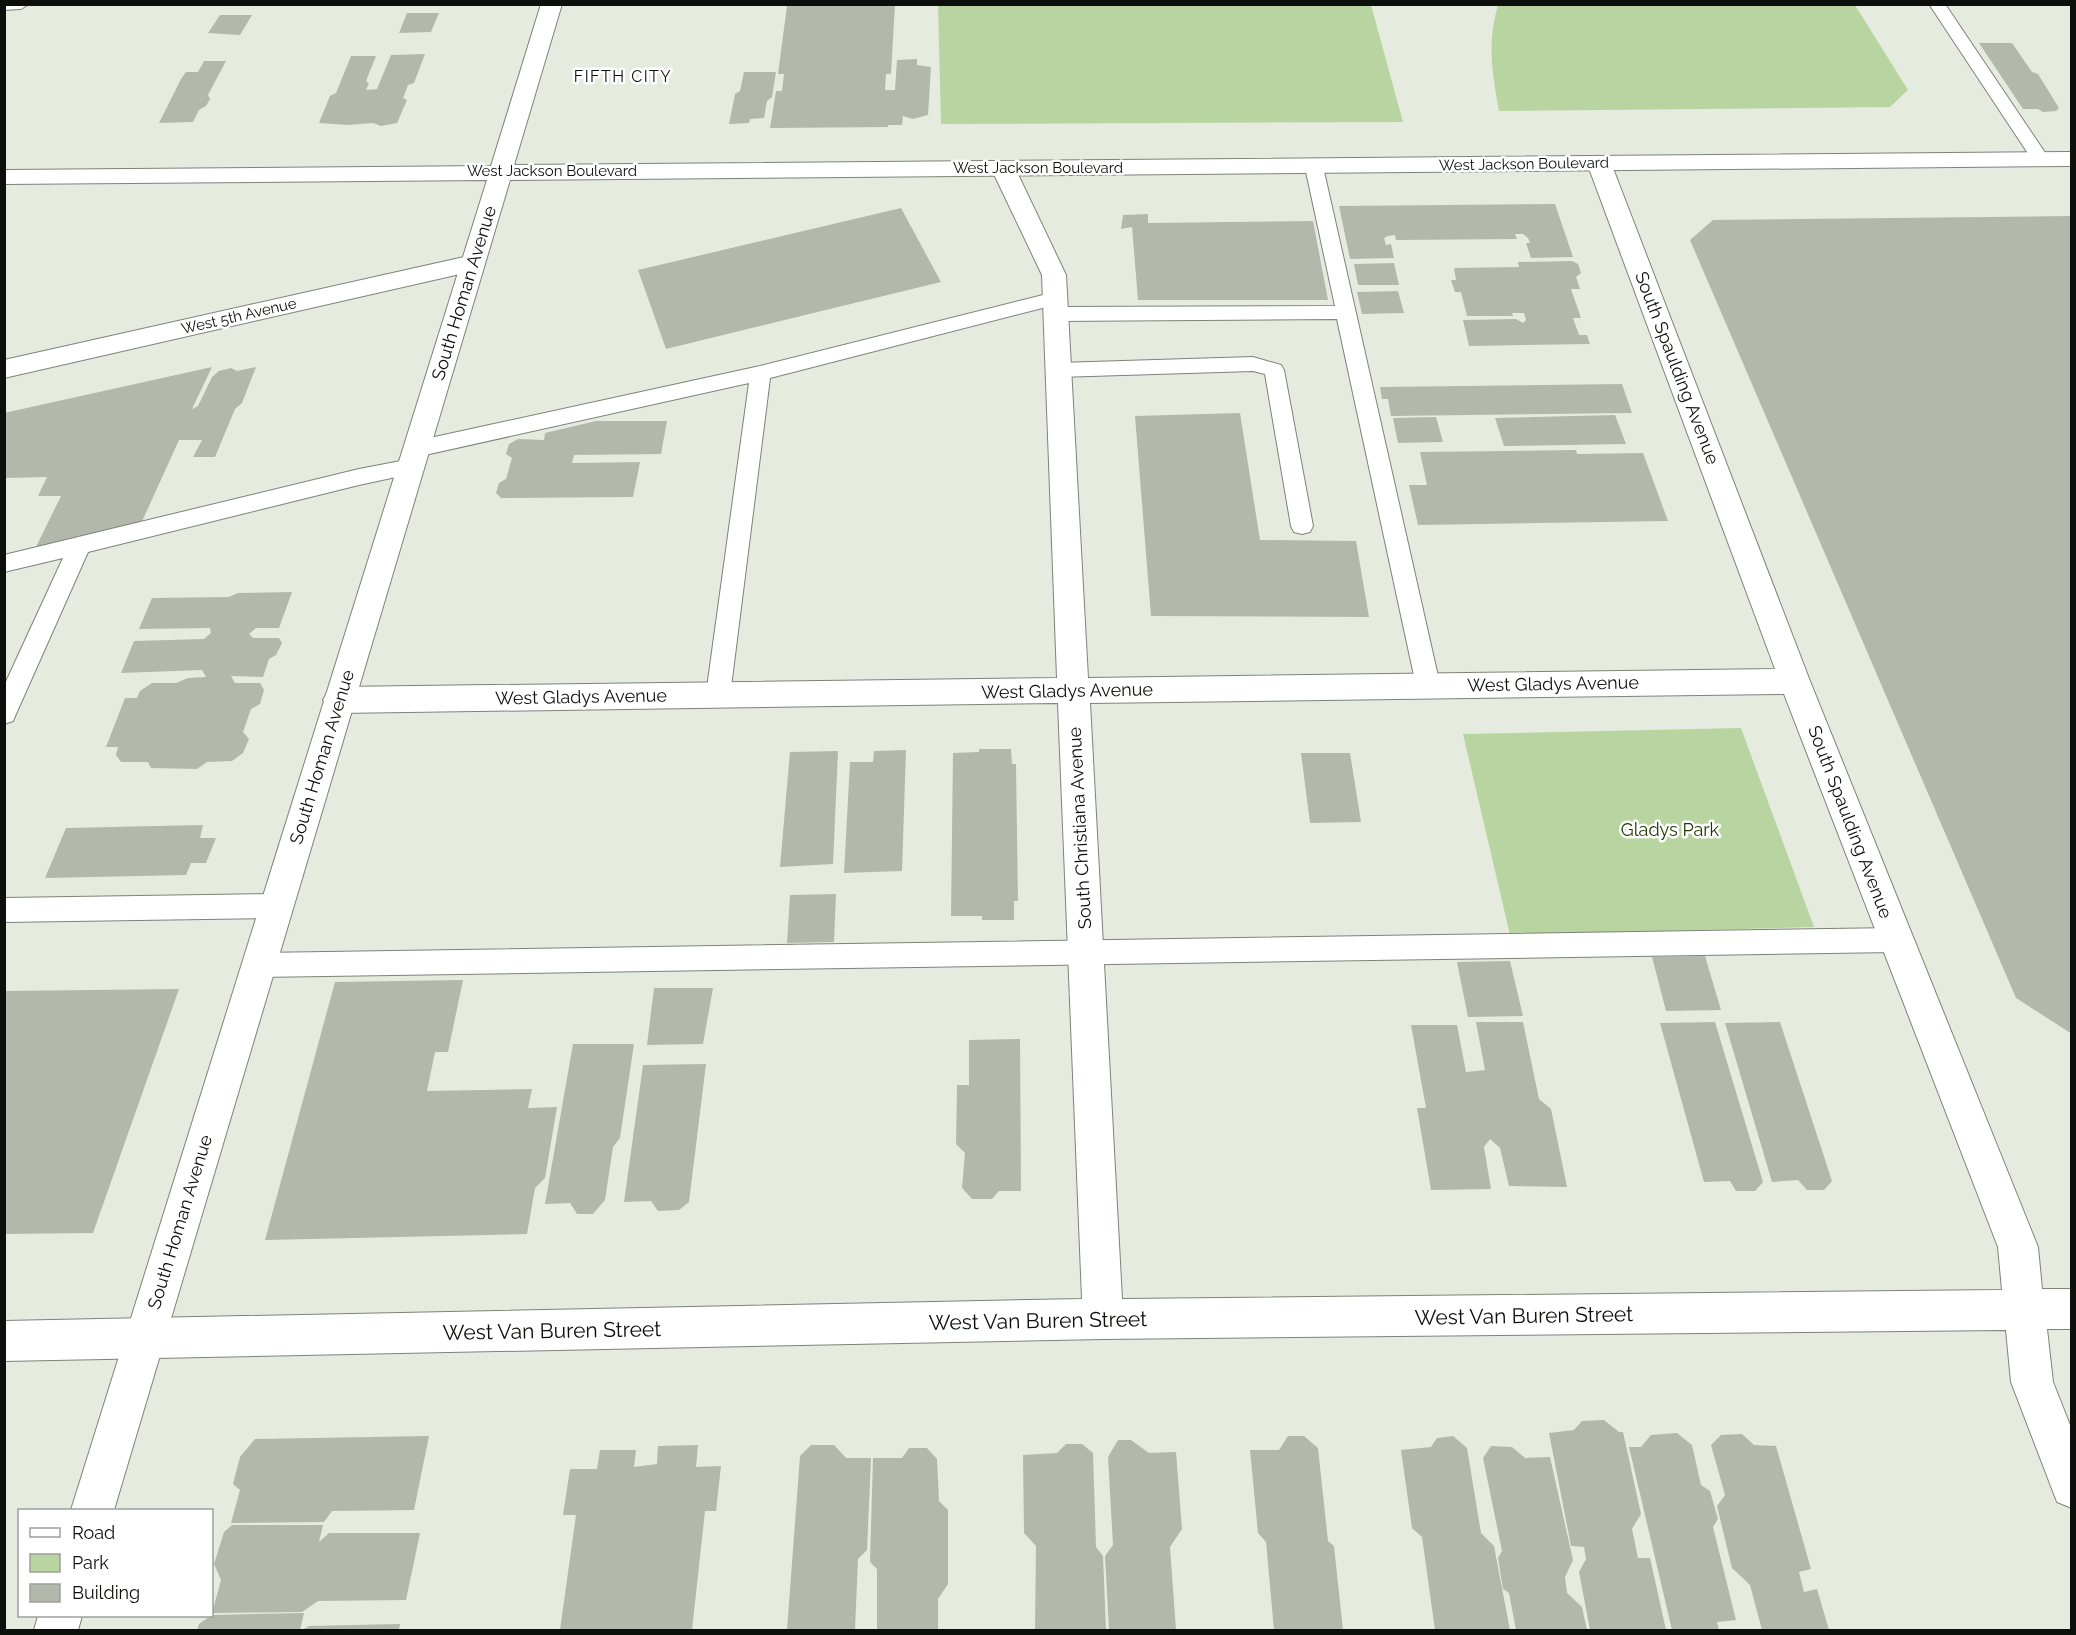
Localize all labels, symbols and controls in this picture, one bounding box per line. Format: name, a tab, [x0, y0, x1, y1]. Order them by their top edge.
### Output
district label: FIFTH CITY	[574, 67, 672, 86]
street label: West Jackson Boulevard	[1439, 154, 1609, 174]
street label: West Jackson Boulevard	[953, 159, 1123, 177]
street label: West Jackson Boulevard	[467, 162, 637, 180]
street label: South Homan Avenue	[427, 203, 500, 383]
street label: South Spaulding Avenue	[1631, 268, 1724, 468]
street label: West 5th Avenue	[180, 294, 298, 338]
street label: South Homan Avenue	[285, 667, 358, 847]
street label: West Gladys Avenue	[1467, 671, 1639, 695]
street label: West Gladys Avenue	[981, 678, 1153, 702]
street label: West Gladys Avenue	[495, 684, 667, 708]
street label: South Spaulding Avenue	[1804, 722, 1897, 922]
street label: South Christiana Avenue	[1064, 726, 1095, 930]
park label: Gladys Park	[1621, 819, 1720, 840]
street label: South Homan Avenue	[143, 1132, 216, 1312]
street label: West Van Buren Street	[1415, 1301, 1633, 1330]
street label: West Van Buren Street	[929, 1306, 1147, 1335]
street label: West Van Buren Street	[443, 1316, 661, 1345]
legend	[18, 1509, 213, 1617]
text: Road	[72, 1522, 115, 1543]
text: Park	[72, 1552, 109, 1573]
text: Building	[72, 1582, 140, 1603]

